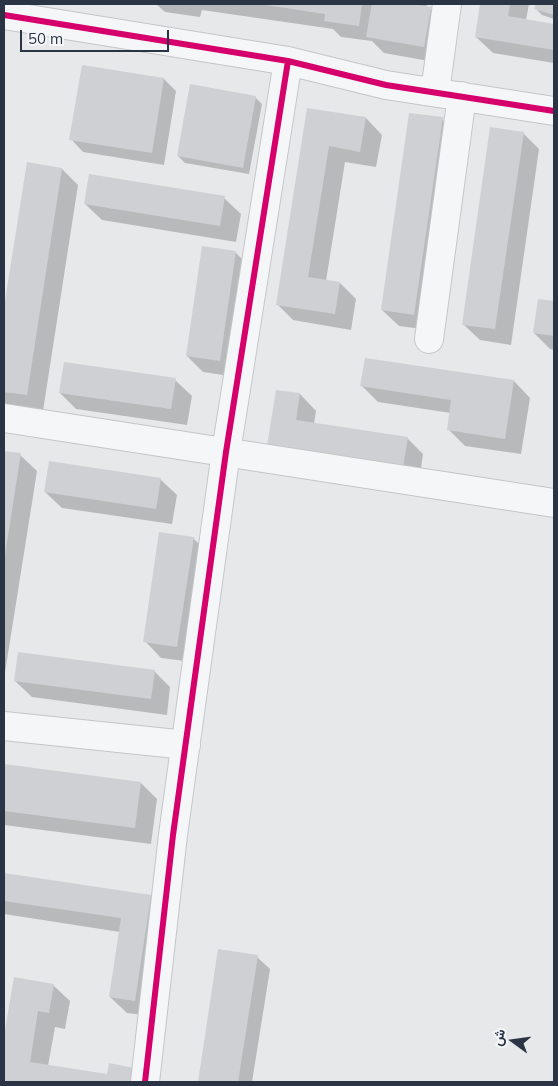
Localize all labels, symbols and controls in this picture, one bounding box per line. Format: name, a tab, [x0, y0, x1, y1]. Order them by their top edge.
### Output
scale bar	[22, 20, 171, 52]
text: 50 m	[28, 29, 63, 48]
north arrow	[488, 1016, 538, 1066]
text: ش	[488, 1027, 509, 1048]

